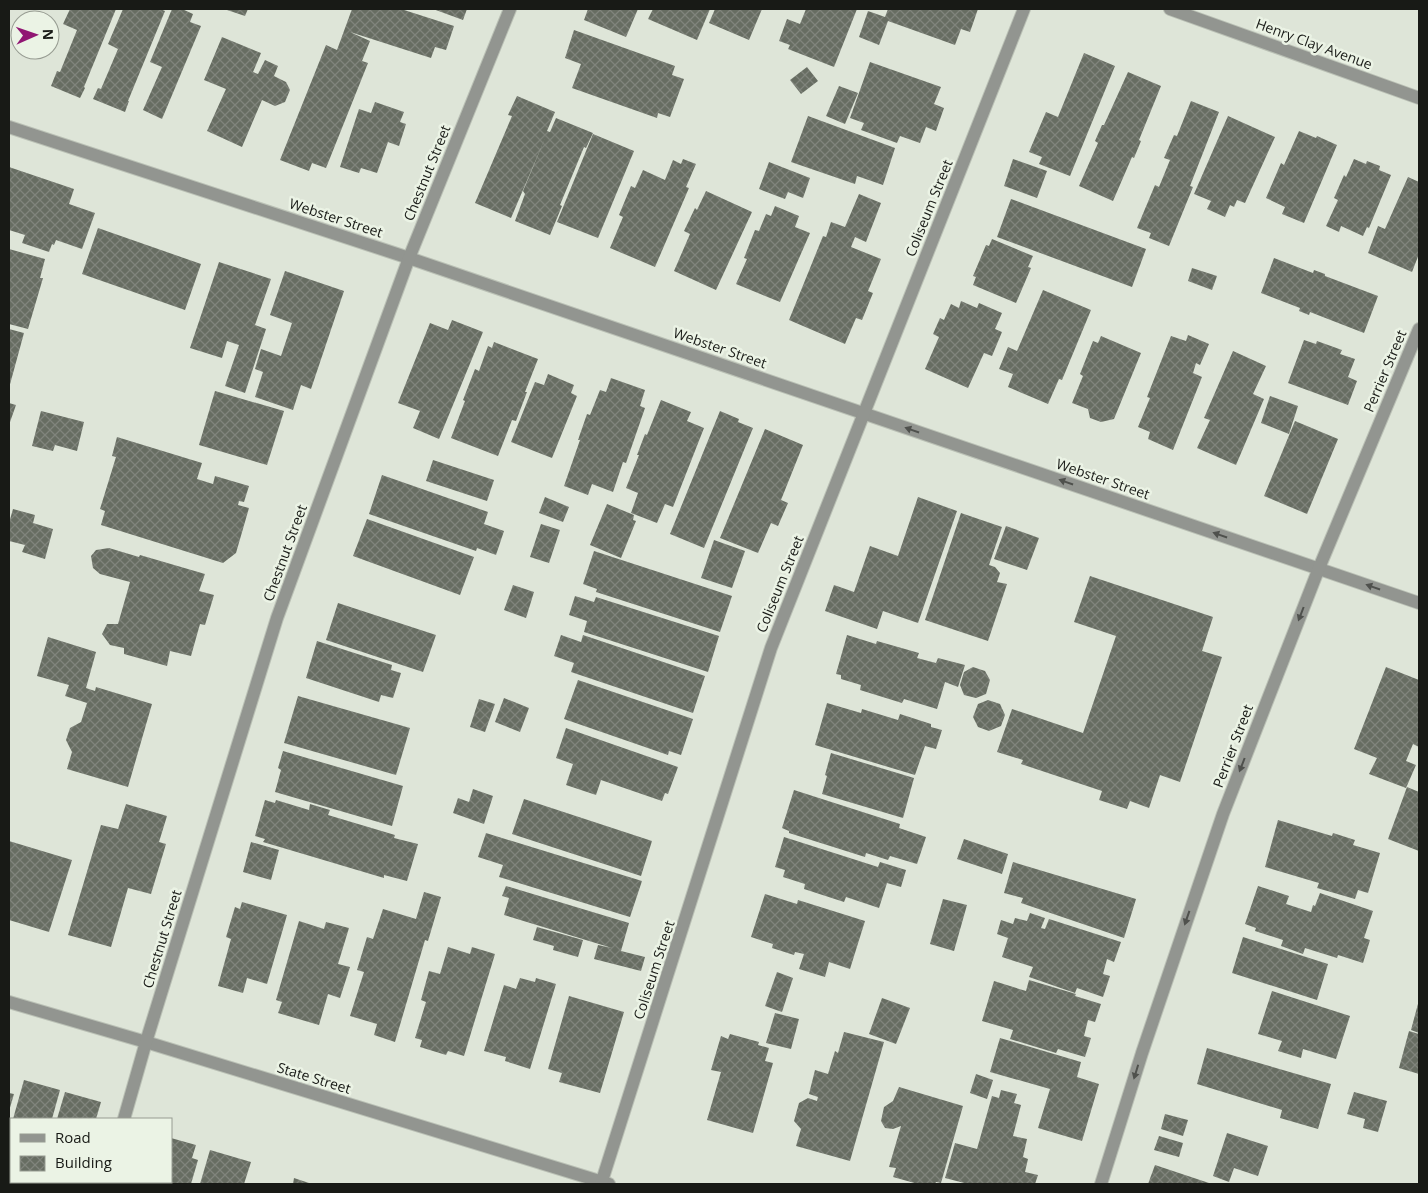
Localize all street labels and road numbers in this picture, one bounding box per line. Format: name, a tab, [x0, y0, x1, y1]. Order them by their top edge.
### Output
street label: Henry Clay Avenue	[1253, 14, 1375, 73]
street label: Chestnut Street	[399, 122, 454, 224]
street label: Coliseum Street	[900, 156, 957, 259]
street label: Webster Street	[287, 193, 385, 242]
street label: Webster Street	[671, 323, 769, 372]
street label: Perrier Street	[1359, 327, 1410, 415]
street label: Webster Street	[1054, 454, 1152, 503]
street label: Chestnut Street	[258, 502, 311, 604]
street label: Coliseum Street	[751, 532, 808, 635]
street label: Perrier Street	[1208, 702, 1257, 790]
street label: Chestnut Street	[138, 887, 185, 990]
street label: Coliseum Street	[629, 918, 678, 1022]
street label: State Street	[275, 1057, 353, 1098]

